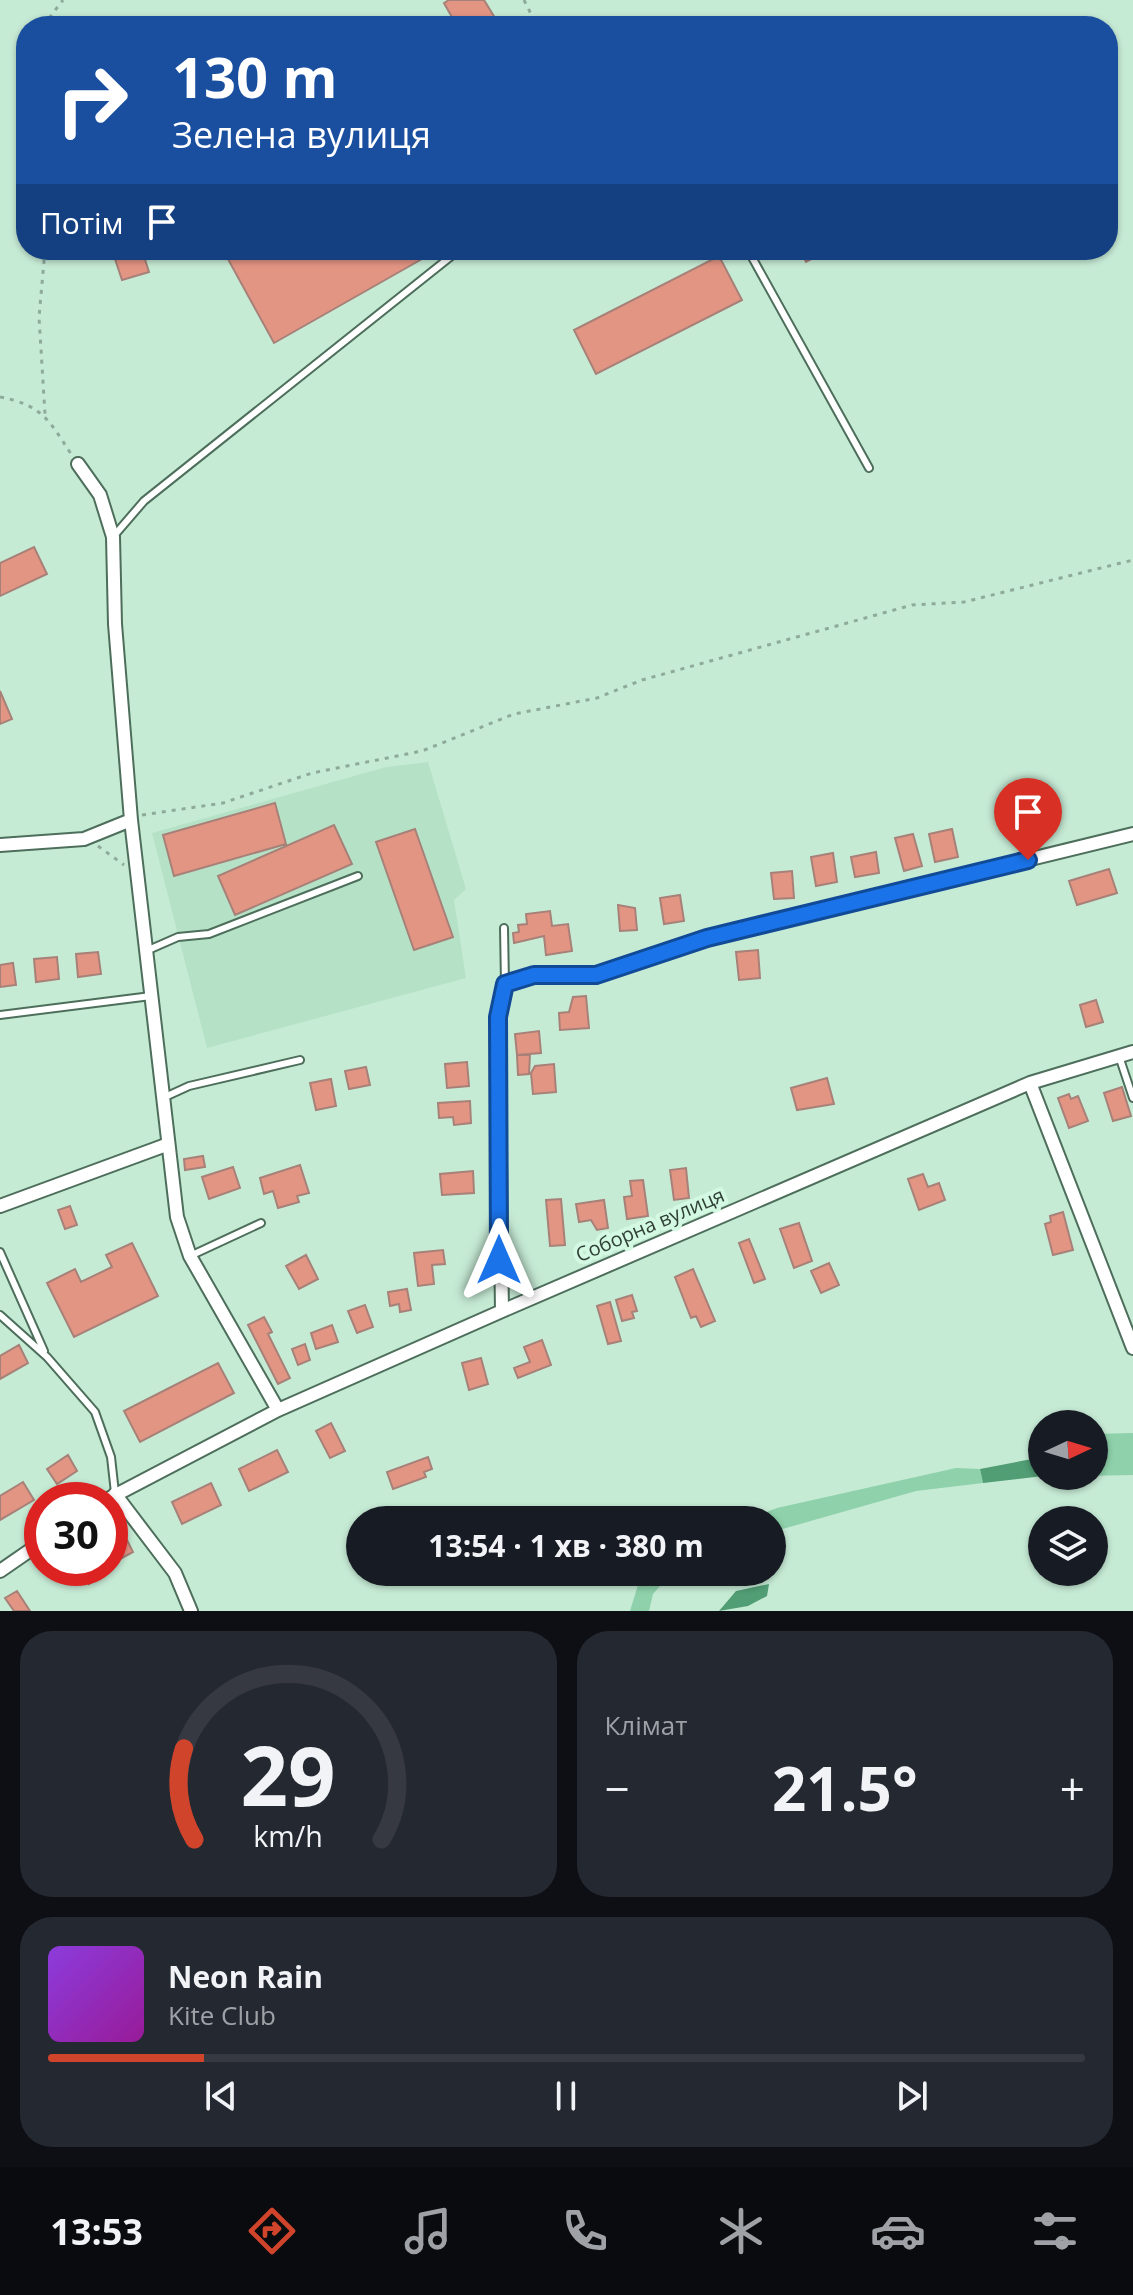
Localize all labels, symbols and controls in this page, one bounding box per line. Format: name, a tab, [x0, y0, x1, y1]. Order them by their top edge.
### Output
text: 130 m	[172, 38, 338, 114]
icon: right	[40, 48, 144, 152]
text: Зелена вулиця	[172, 110, 431, 159]
icon: arrive	[140, 200, 184, 244]
text: Потім	[40, 202, 124, 243]
pin	[994, 778, 1062, 860]
icon: arrive	[1006, 790, 1050, 834]
street label: Соборна вулиця	[571, 1181, 728, 1268]
position arrow	[457, 1218, 541, 1302]
north arrow	[1028, 1410, 1108, 1490]
map controls	[1028, 1410, 1108, 1586]
speed limit sign: 30	[24, 1482, 128, 1586]
button: layers	[1028, 1506, 1108, 1586]
text: 13:54 · 1 хв · 380 m	[428, 1525, 704, 1566]
text: Клімат	[605, 1707, 688, 1743]
text: 29	[241, 1717, 336, 1830]
text: 21.5°	[772, 1747, 918, 1829]
text: −	[605, 1758, 630, 1818]
text: +	[1060, 1758, 1085, 1818]
text: km/h	[254, 1816, 323, 1855]
text: Neon Rain	[168, 1956, 323, 1997]
text: Kite Club	[168, 1997, 276, 2033]
icon: previous	[199, 2074, 243, 2118]
icon: pause	[544, 2074, 588, 2118]
icon: next	[890, 2074, 934, 2118]
icon: directions	[244, 2203, 300, 2259]
icon: music	[400, 2203, 456, 2259]
icon: phone	[557, 2203, 613, 2259]
icon: climate	[713, 2203, 769, 2259]
icon: car	[870, 2203, 926, 2259]
icon: filters	[1027, 2203, 1083, 2259]
text: 13:53	[50, 2207, 143, 2256]

